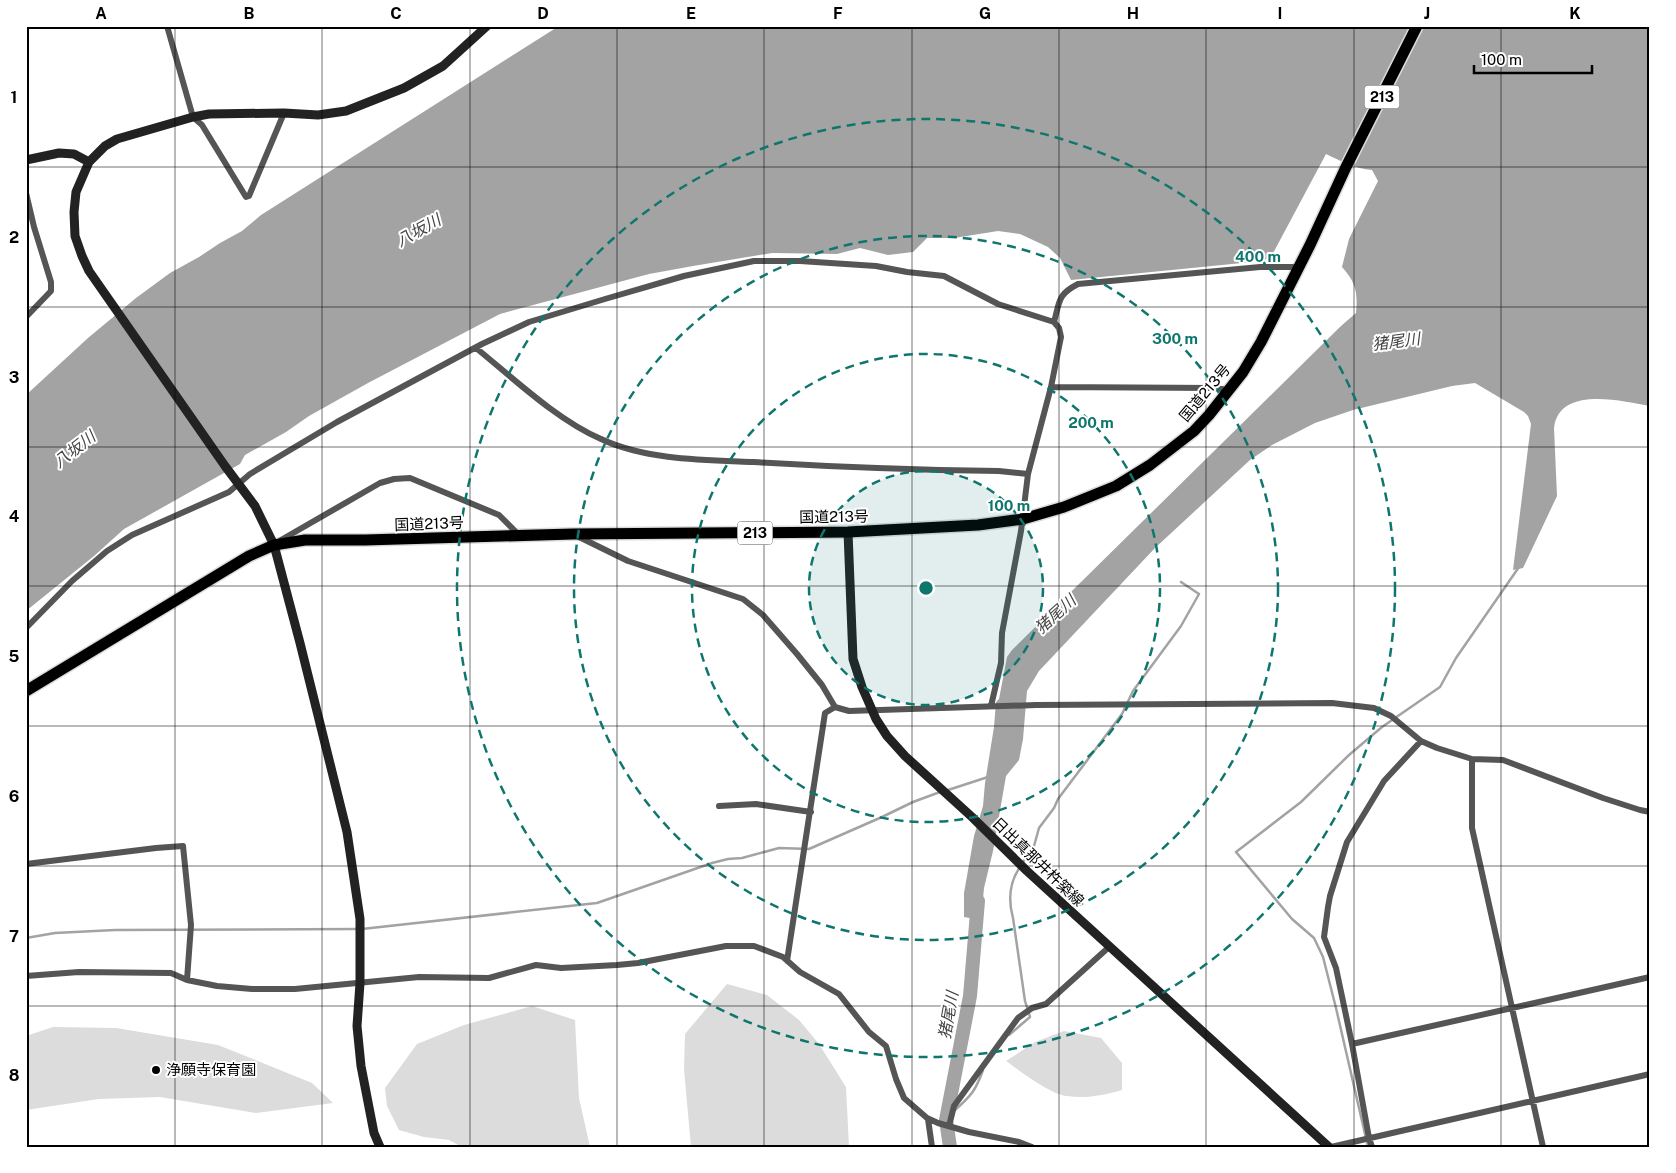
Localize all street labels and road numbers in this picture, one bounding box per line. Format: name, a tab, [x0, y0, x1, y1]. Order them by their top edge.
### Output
road number: 213	[1364, 85, 1400, 108]
street label: 国道213号	[1176, 361, 1233, 425]
street label: 国道213号	[799, 507, 869, 526]
street label: 国道213号	[394, 514, 464, 533]
road number: 213	[738, 522, 772, 544]
street label: 日出真那井杵築線	[989, 814, 1087, 909]

